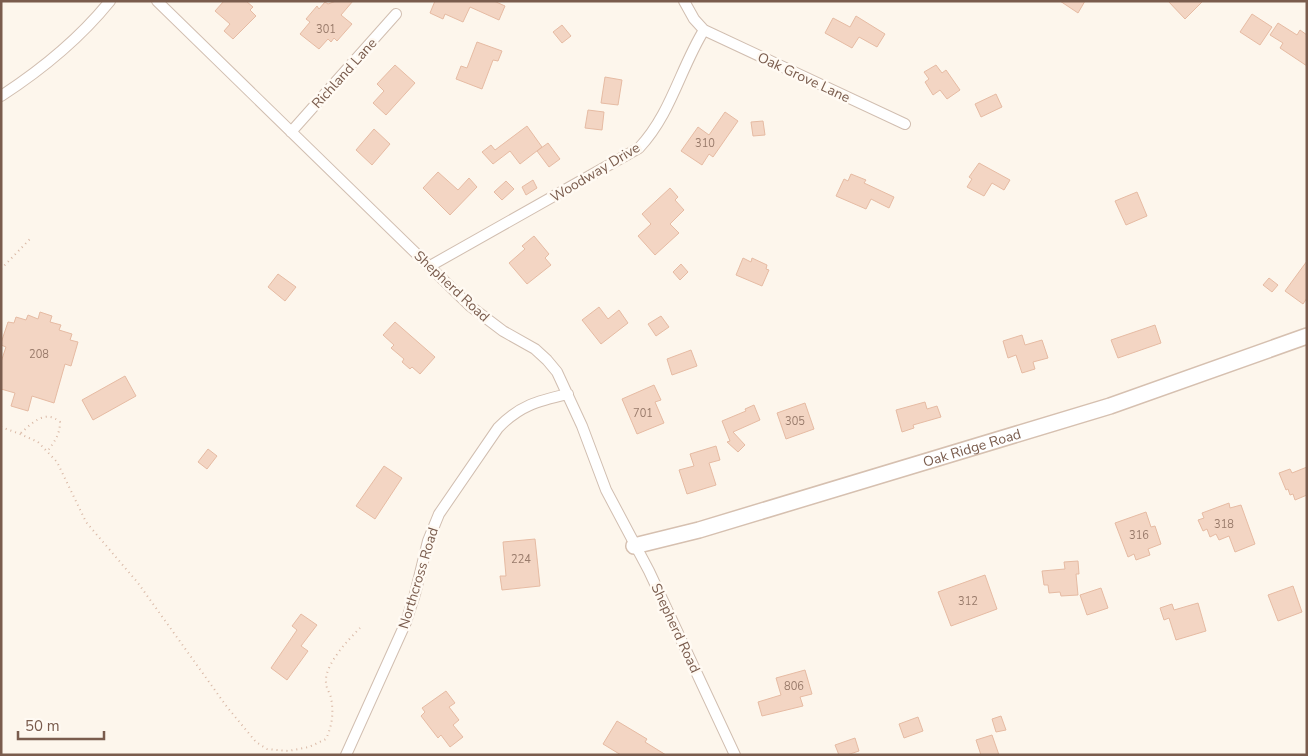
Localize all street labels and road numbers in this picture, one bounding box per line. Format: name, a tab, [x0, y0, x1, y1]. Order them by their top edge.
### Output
street label: Richland Lane	[308, 34, 381, 113]
street label: Oak Grove Lane	[754, 48, 853, 107]
street label: Woodway Drive	[547, 138, 644, 207]
street label: Shepherd Road	[410, 246, 494, 326]
street label: Oak Ridge Road	[921, 424, 1023, 472]
street label: Northcross Road	[394, 525, 443, 631]
street label: Shepherd Road	[646, 580, 705, 676]

